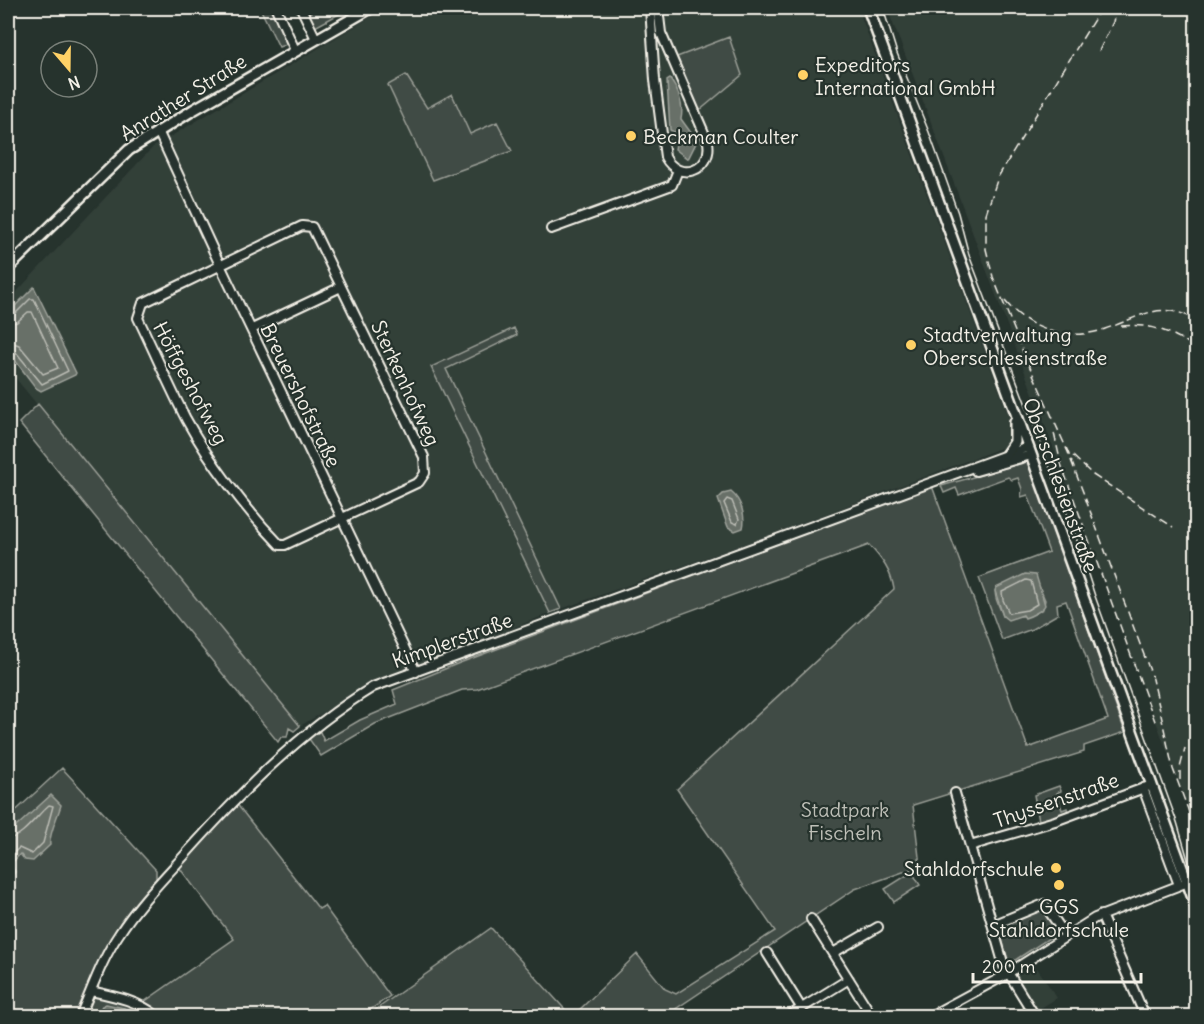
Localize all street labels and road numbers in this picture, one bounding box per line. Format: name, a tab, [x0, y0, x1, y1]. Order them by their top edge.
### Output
street label: Anrather Straße	[115, 48, 251, 146]
street label: Sterkenhofweg	[366, 316, 446, 450]
street label: Höffgeshofweg	[148, 317, 234, 449]
street label: Breuershofstraße	[255, 319, 347, 471]
street label: Oberschlesienstraße	[1018, 394, 1104, 576]
street label: Kimplerstraße	[388, 607, 516, 673]
street label: Thyssenstraße	[990, 767, 1122, 833]

